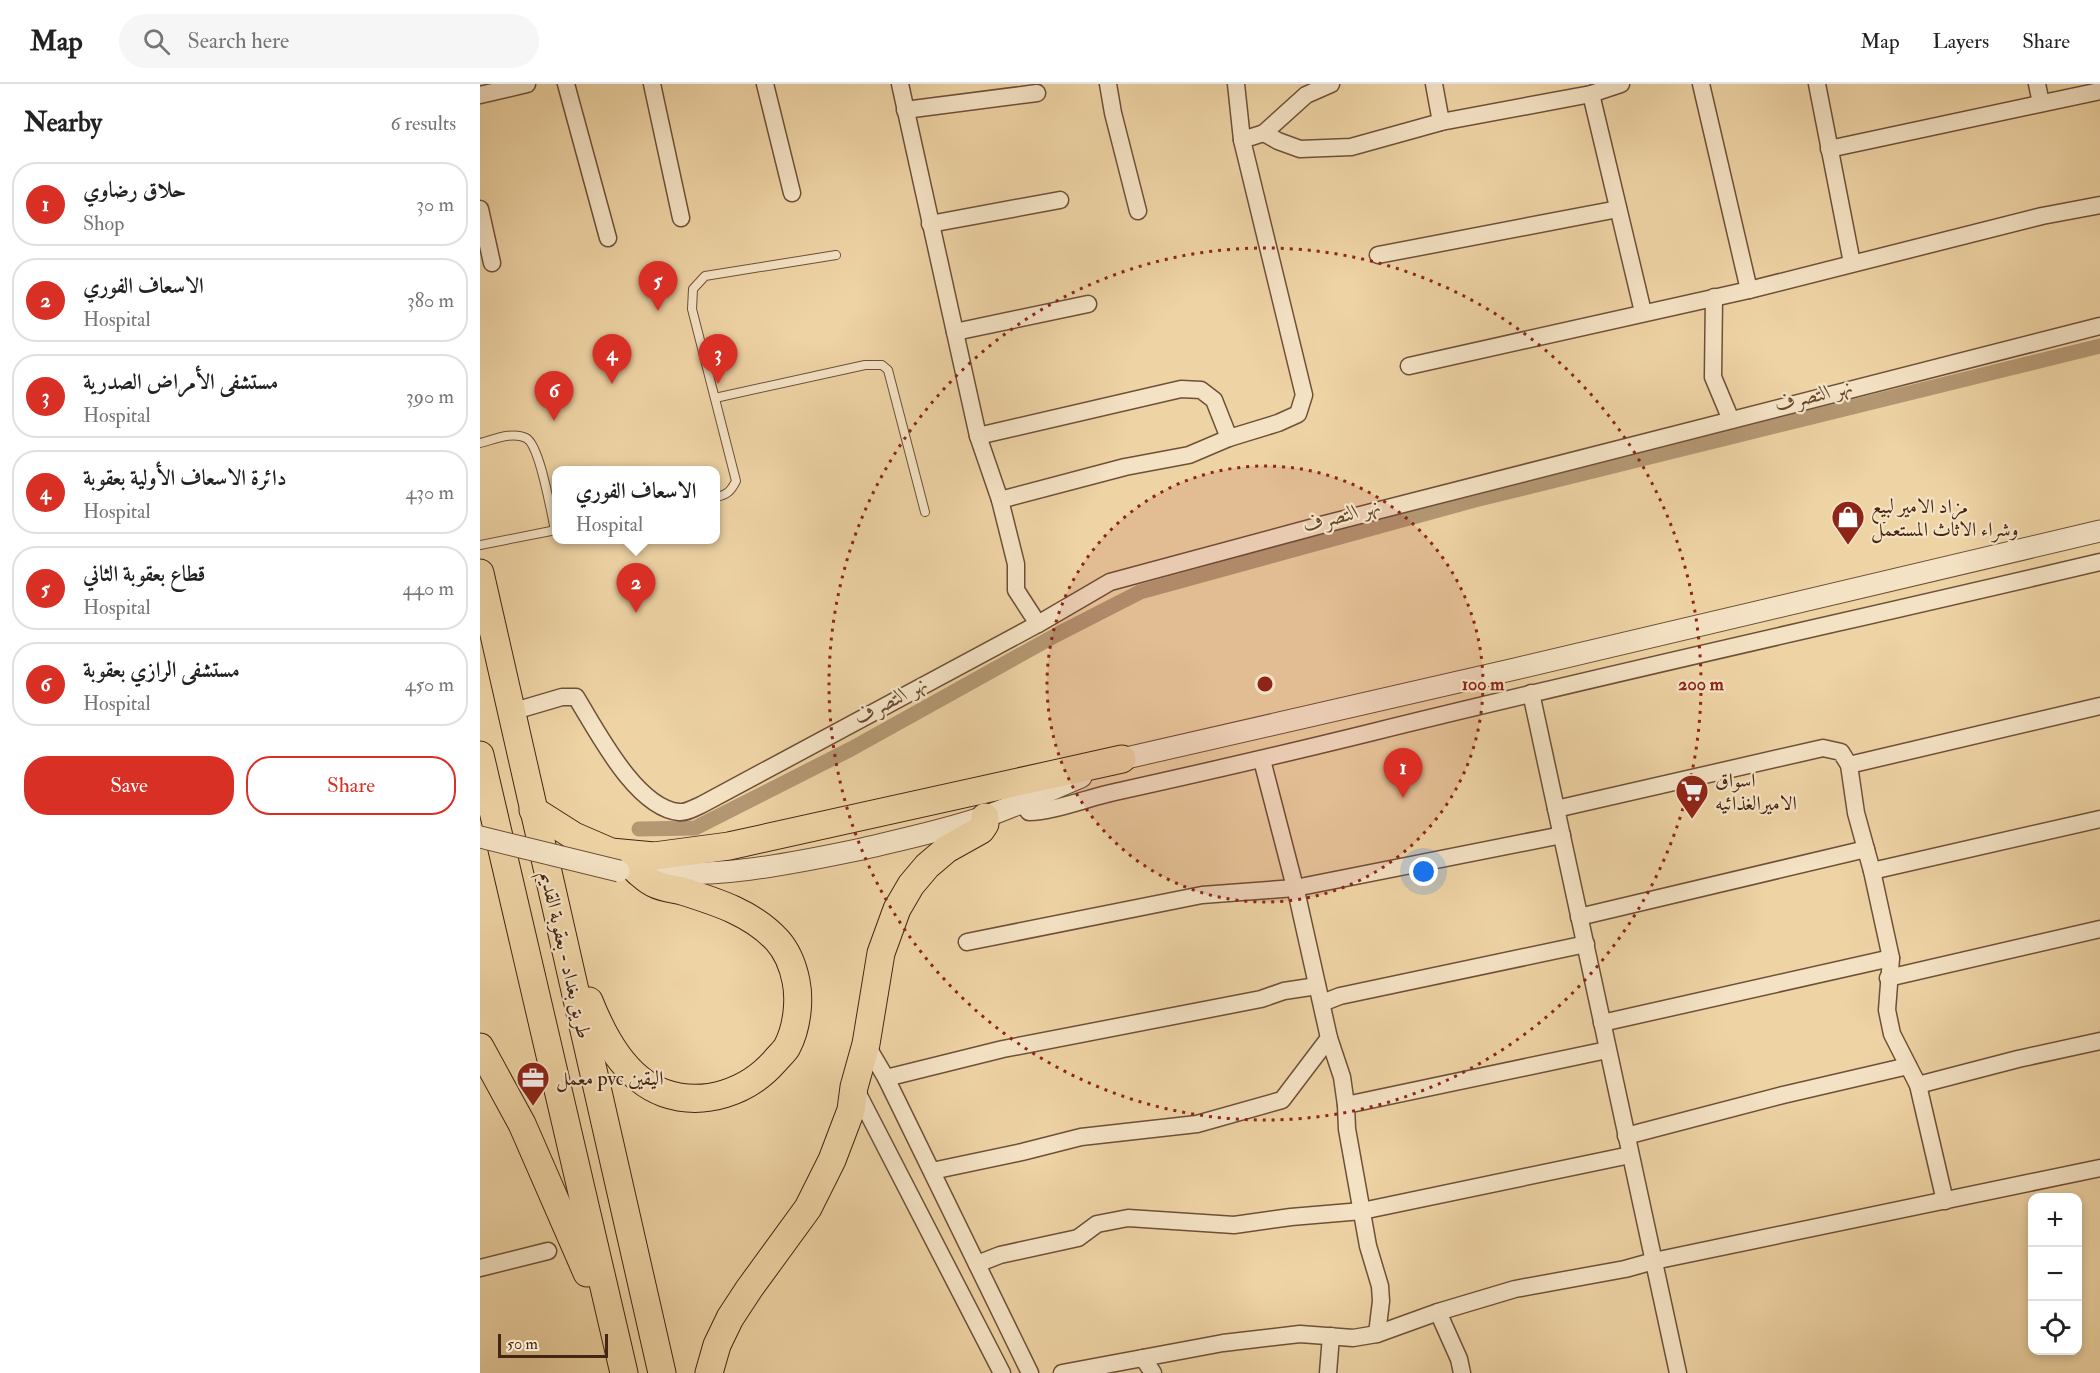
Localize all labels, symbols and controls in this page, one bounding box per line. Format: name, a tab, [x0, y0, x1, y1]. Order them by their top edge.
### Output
search box	[119, 14, 539, 68]
text: Map	[30, 24, 83, 59]
icon: search	[140, 25, 173, 58]
text: Search here	[188, 27, 289, 55]
text: Map	[1860, 28, 1900, 55]
text: Layers	[1933, 28, 1989, 55]
text: Share	[2022, 28, 2070, 55]
text: Nearby	[24, 107, 102, 139]
text: 6 results	[390, 111, 456, 136]
text: حلاق رضاوي	[83, 176, 186, 204]
text: 1	[42, 192, 49, 217]
text: 30 m	[416, 192, 454, 217]
text: Shop	[83, 211, 124, 236]
pin: 5	[638, 262, 678, 311]
text: الاسعاف الفوري	[83, 272, 204, 300]
text: 2	[40, 288, 51, 313]
text: 380 m	[407, 288, 454, 313]
text: Hospital	[83, 307, 151, 332]
pin: 4	[592, 334, 632, 384]
pin: 3	[698, 334, 738, 384]
text: مستشفى الأمراض الصدرية	[83, 368, 278, 396]
pin: 6	[534, 372, 574, 421]
water label: نهر التصرف	[1772, 373, 1856, 418]
text: 3	[42, 384, 49, 409]
text: 390 m	[406, 384, 454, 409]
text: Hospital	[83, 403, 151, 428]
text: دائرة الاسعاف الأولية بعقوبة	[83, 464, 287, 492]
popup	[552, 466, 720, 544]
text: الاسعاف الفوري	[576, 477, 696, 505]
text: 4	[40, 480, 51, 505]
text: 430 m	[406, 480, 454, 505]
water label: نهر التصرف	[1300, 492, 1384, 539]
place label: مزاد الامير لبيع وشراء الاثاث المستعمل	[1871, 494, 2019, 544]
text: Hospital	[83, 499, 151, 524]
shop icon: مزاد الامير لبيع وشراء الاثاث المستعمل	[1830, 499, 1866, 546]
text: Hospital	[576, 512, 643, 537]
text: قطاع بعقوبة الثاني	[83, 560, 205, 588]
pin: 2	[616, 564, 656, 613]
text: 5	[41, 576, 50, 601]
text: 440 m	[402, 576, 454, 601]
text: Hospital	[83, 595, 151, 620]
text: مستشفى الرازي بعقوبة	[83, 656, 240, 684]
water label: نهر التصرف	[850, 670, 932, 731]
text: 6	[40, 672, 51, 697]
text: 450 m	[405, 672, 454, 697]
text: 100 m	[1462, 673, 1505, 696]
text: 200 m	[1678, 673, 1725, 696]
centre of rings	[1255, 674, 1275, 694]
text: Hospital	[83, 691, 151, 716]
pin: 1	[1384, 748, 1422, 798]
button: Save	[24, 756, 234, 815]
button: Share	[246, 756, 456, 815]
place label: اسواق الاميرالغذائيه	[1715, 768, 1797, 816]
supermarket icon: اسواق الاميرالغذائيه	[1674, 773, 1710, 820]
your location	[1409, 857, 1438, 886]
street label: طريق بغداد - بعقوبة القديم	[529, 869, 597, 1042]
office icon: معمل pvc اليقين	[515, 1060, 551, 1107]
place label: معمل pvc اليقين	[556, 1066, 664, 1093]
map controls	[2028, 1193, 2082, 1355]
button: +	[2028, 1193, 2082, 1247]
button: −	[2028, 1247, 2082, 1301]
button: locate	[2028, 1301, 2082, 1355]
scale bar	[498, 1331, 608, 1358]
text: 50 m	[507, 1334, 538, 1354]

